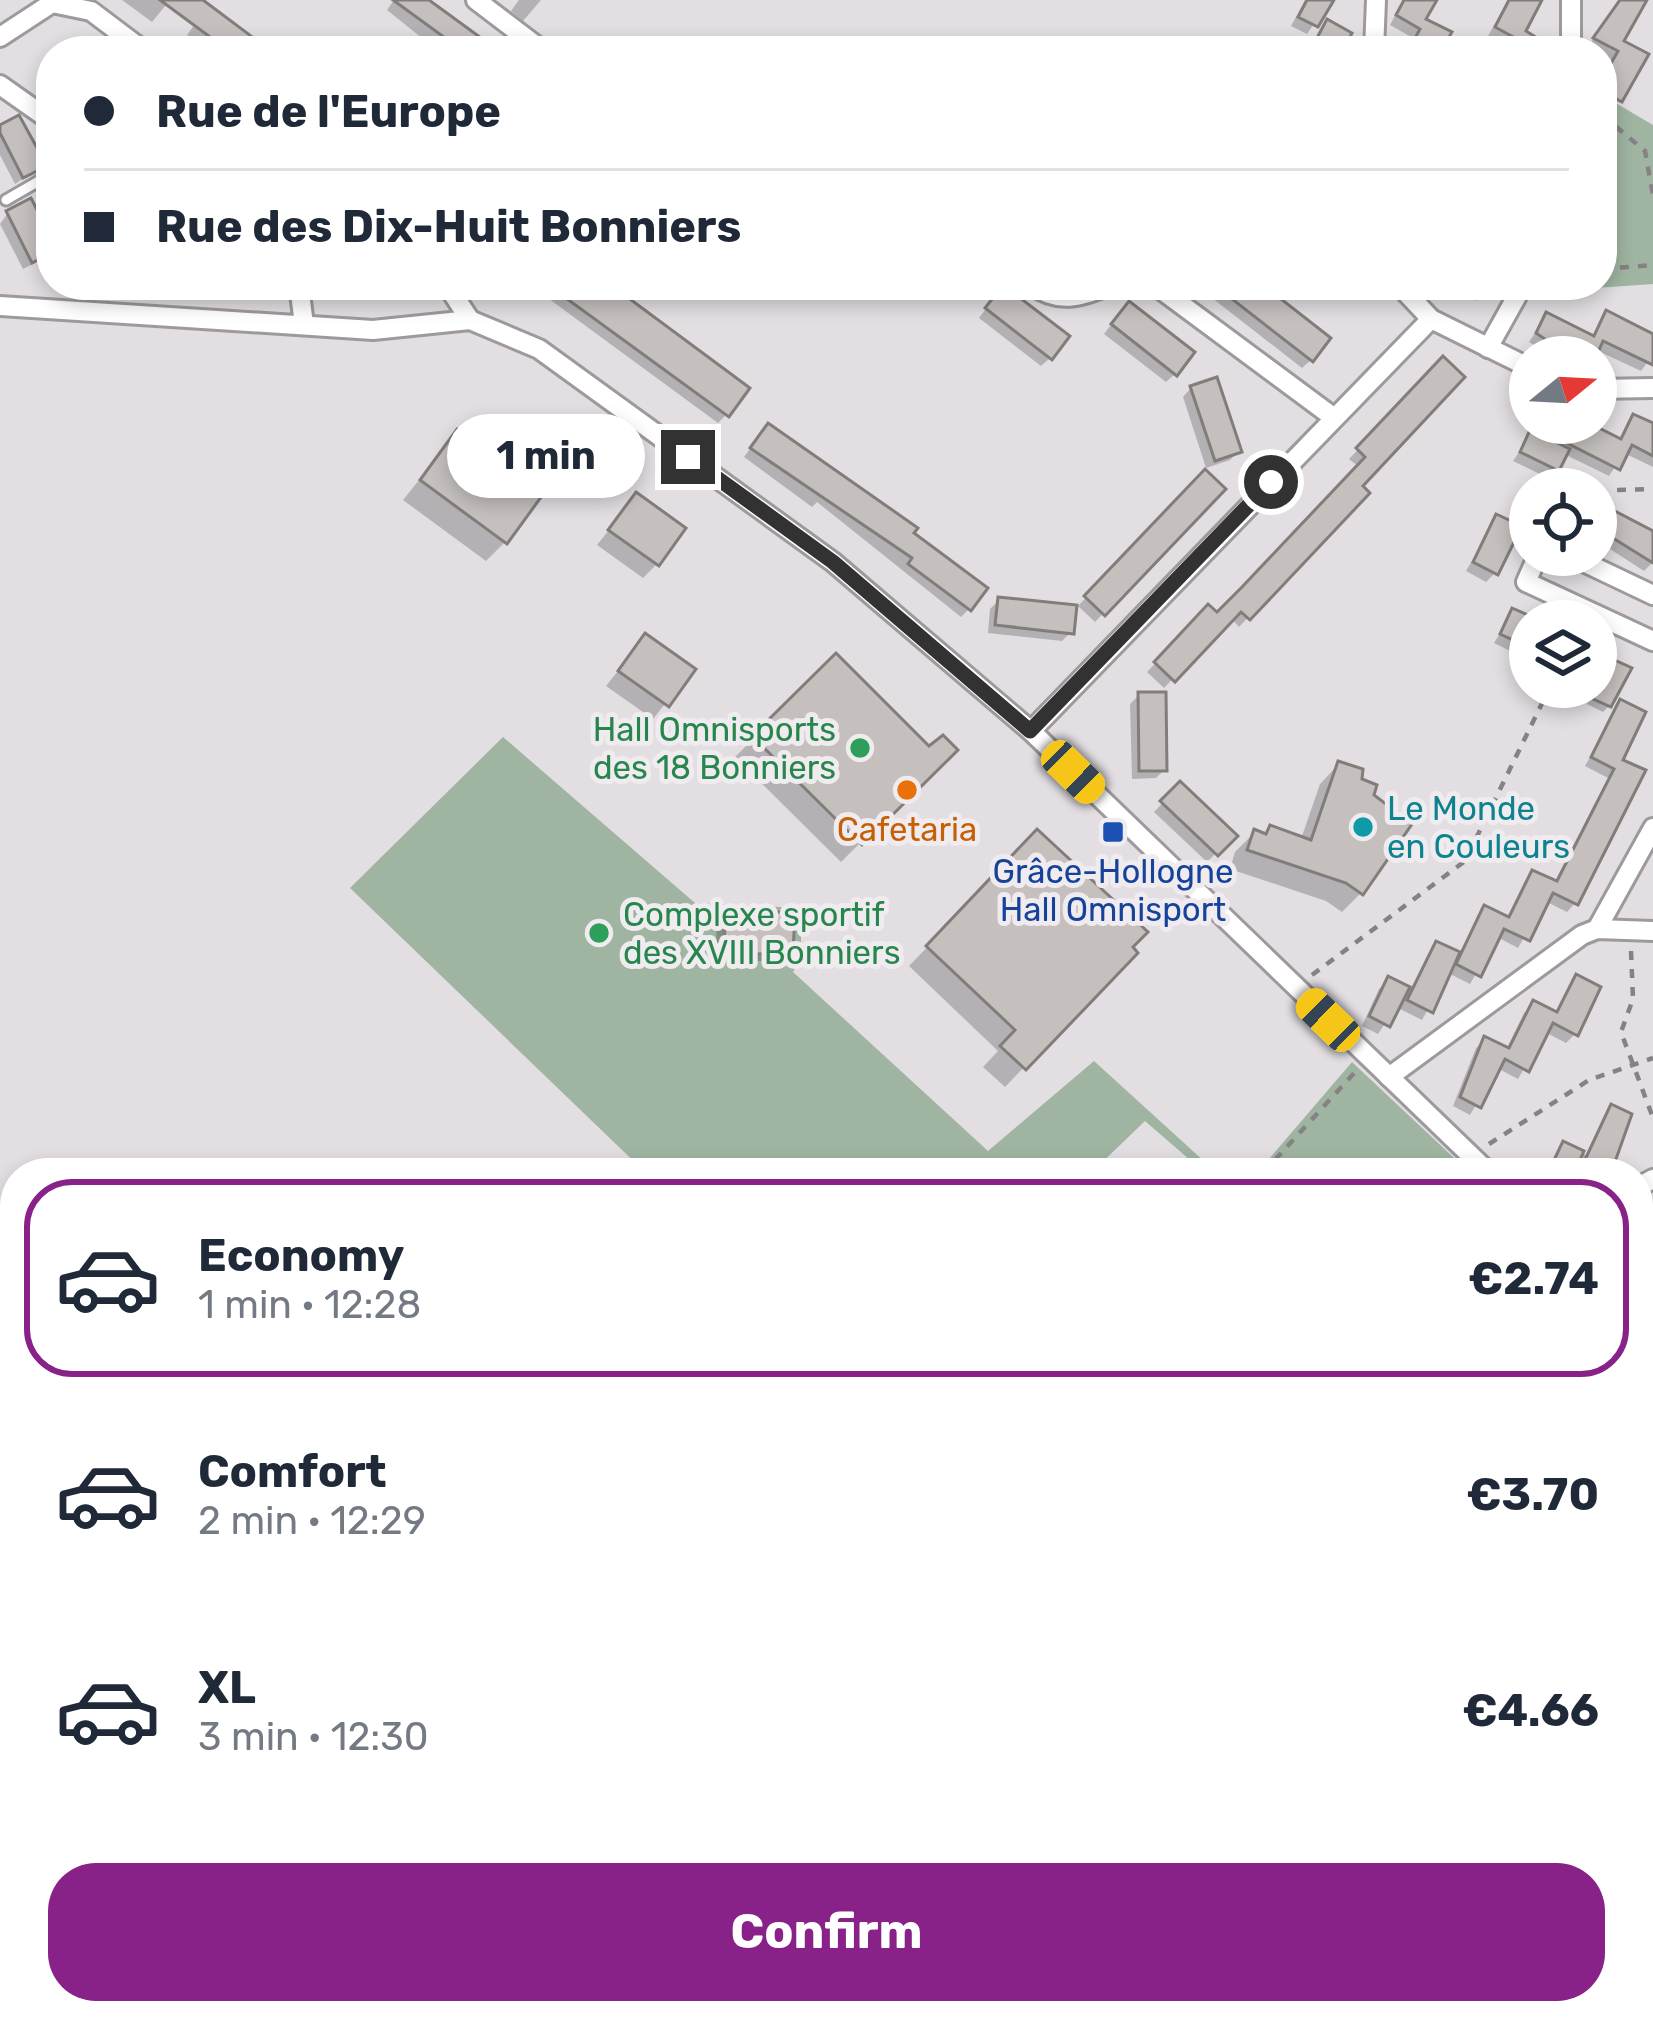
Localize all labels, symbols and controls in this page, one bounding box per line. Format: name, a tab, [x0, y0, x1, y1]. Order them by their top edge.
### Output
text: Rue de l'Europe	[156, 85, 501, 138]
text: Rue des Dix-Huit Bonniers	[156, 200, 741, 253]
north arrow	[1509, 336, 1617, 444]
map controls	[1509, 336, 1617, 708]
callout: 1 min	[448, 415, 646, 499]
route end	[661, 430, 715, 484]
text: 1 min	[496, 433, 596, 479]
route start	[1244, 455, 1298, 509]
button: locate	[1509, 468, 1617, 576]
button: layers	[1509, 600, 1617, 708]
place label: Hall Omnisports des 18 Bonniers	[593, 710, 836, 787]
car	[1035, 734, 1111, 810]
marker: Hall Omnisports des 18 Bonniers	[847, 735, 873, 761]
marker: Cafetaria	[894, 777, 920, 803]
place label: Le Monde en Couleurs	[1387, 789, 1570, 866]
place label: Cafetaria	[837, 810, 977, 849]
marker: Le Monde en Couleurs	[1350, 814, 1376, 840]
marker: Grâce-Hollogne Hall Omnisport	[1100, 819, 1126, 845]
place label: Grâce-Hollogne Hall Omnisport	[992, 852, 1234, 929]
place label: Complexe sportif des XVIII Bonniers	[623, 895, 900, 972]
marker: Complexe sportif des XVIII Bonniers	[586, 920, 612, 946]
car	[1290, 982, 1366, 1058]
icon: car	[54, 1224, 162, 1332]
text: Economy	[198, 1229, 404, 1282]
text: €2.74	[1468, 1252, 1599, 1305]
text: 1 min · 12:28	[198, 1282, 421, 1328]
icon: car	[54, 1440, 162, 1548]
text: Comfort	[198, 1445, 387, 1498]
text: €3.70	[1466, 1468, 1599, 1521]
text: 2 min · 12:29	[198, 1498, 426, 1544]
icon: car	[54, 1656, 162, 1764]
text: XL	[198, 1661, 256, 1714]
text: €4.66	[1462, 1684, 1599, 1737]
text: 3 min · 12:30	[198, 1714, 429, 1760]
button: Confirm	[48, 1863, 1605, 2001]

